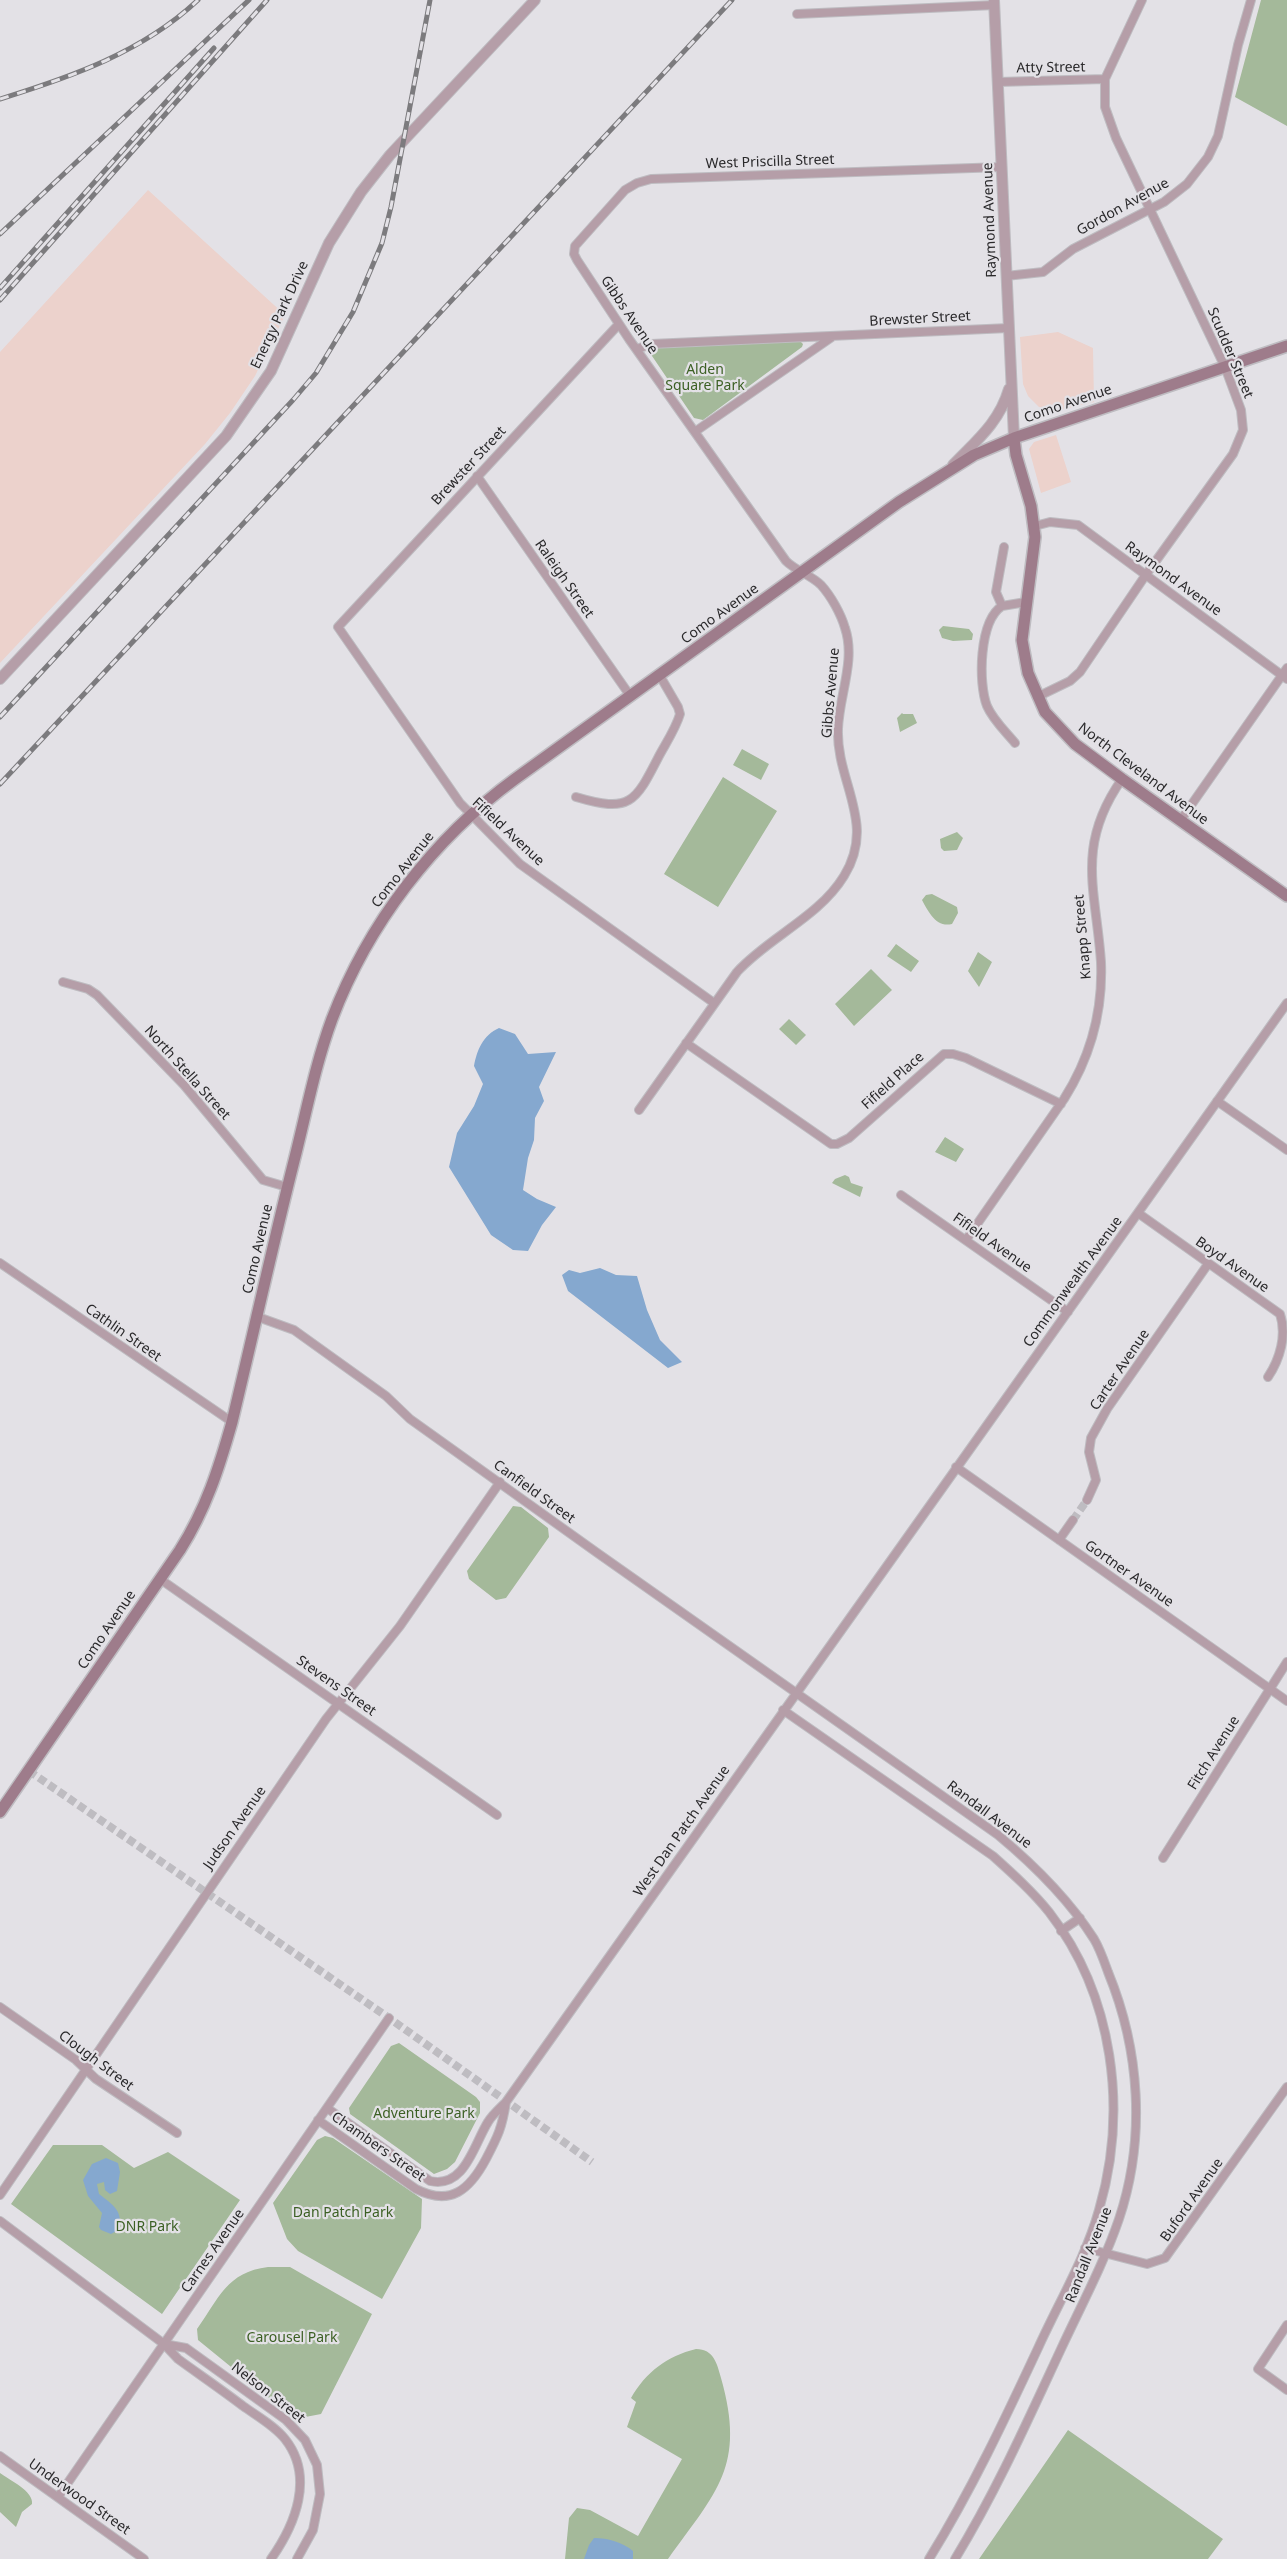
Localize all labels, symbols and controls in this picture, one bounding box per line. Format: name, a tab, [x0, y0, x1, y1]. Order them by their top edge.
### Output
street label: Atty Street	[1016, 59, 1086, 77]
street label: West Priscilla Street	[705, 151, 835, 173]
street label: Raymond Avenue	[980, 162, 1000, 278]
street label: Gordon Avenue	[1074, 175, 1172, 239]
street label: Energy Park Drive	[248, 258, 312, 372]
street label: Gibbs Avenue	[597, 273, 661, 357]
street label: Scudder Street	[1203, 305, 1257, 401]
street label: Brewster Street	[869, 308, 971, 330]
park label: Alden Square Park	[665, 362, 745, 394]
street label: Como Avenue	[1022, 381, 1114, 427]
street label: Brewster Street	[428, 423, 510, 509]
street label: Raleigh Street	[531, 537, 597, 621]
street label: Raymond Avenue	[1121, 538, 1225, 620]
street label: Como Avenue	[678, 580, 762, 648]
street label: Gibbs Avenue	[819, 647, 843, 739]
street label: North Cleveland Avenue	[1075, 719, 1211, 829]
street label: Fifield Avenue	[469, 794, 547, 870]
street label: Como Avenue	[368, 829, 438, 911]
street label: Knapp Street	[1071, 894, 1095, 980]
street label: North Stella Street	[140, 1023, 234, 1123]
street label: Fifield Place	[859, 1049, 927, 1113]
street label: Como Avenue	[240, 1202, 276, 1296]
street label: Fifield Avenue	[949, 1210, 1035, 1276]
street label: Commonwealth Avenue	[1020, 1213, 1126, 1351]
street label: Boyd Avenue	[1192, 1234, 1272, 1296]
street label: Cathlin Street	[82, 1301, 164, 1365]
street label: Carter Avenue	[1087, 1326, 1153, 1414]
street label: Canfield Street	[490, 1457, 578, 1527]
street label: Gortner Avenue	[1081, 1537, 1177, 1611]
street label: Como Avenue	[74, 1587, 140, 1673]
street label: Stevens Street	[293, 1652, 379, 1720]
street label: Fitch Avenue	[1185, 1713, 1243, 1793]
street label: West Dan Patch Avenue	[630, 1762, 734, 1900]
street label: Randall Avenue	[943, 1778, 1035, 1852]
street label: Judson Avenue	[200, 1783, 270, 1873]
street label: Clough Street	[55, 2027, 137, 2095]
park label: Adventure Park	[373, 2106, 475, 2122]
street label: Chambers Street	[328, 2109, 428, 2185]
street label: Buford Avenue	[1157, 2155, 1227, 2245]
park label: Dan Patch Park	[293, 2205, 393, 2221]
street label: Randall Avenue	[1062, 2205, 1116, 2305]
street label: Carnes Avenue	[178, 2206, 248, 2296]
park label: DNR Park	[116, 2219, 178, 2235]
park label: Carousel Park	[247, 2330, 337, 2346]
street label: Nelson Street	[228, 2359, 308, 2427]
street label: Underwood Street	[25, 2456, 133, 2538]

